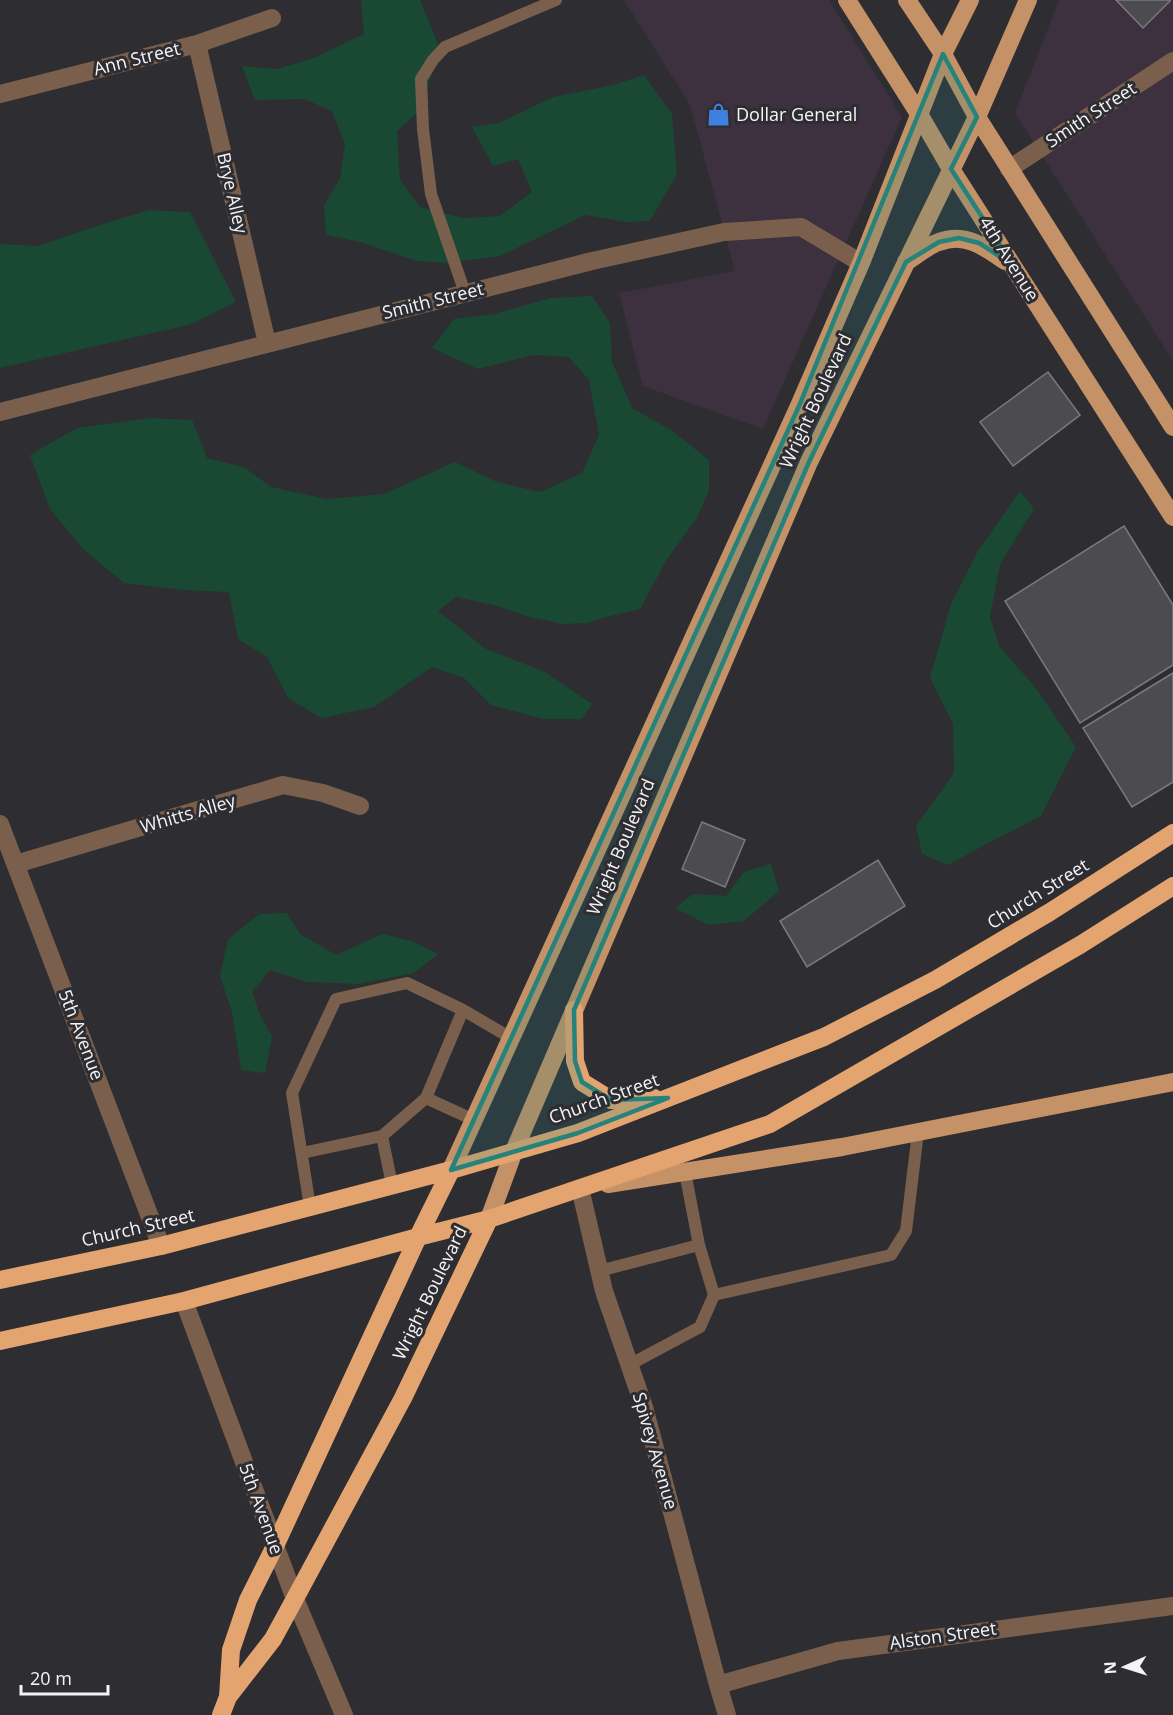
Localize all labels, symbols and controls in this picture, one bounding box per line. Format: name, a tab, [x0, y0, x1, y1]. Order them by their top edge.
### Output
street label: Ann Street	[91, 36, 183, 80]
street label: Smith Street	[1041, 76, 1140, 152]
shop icon: Dollar General	[705, 102, 731, 128]
place label: Dollar General	[736, 102, 857, 126]
street label: Brye Alley	[212, 150, 254, 237]
street label: 4th Avenue	[974, 212, 1045, 305]
street label: Smith Street	[380, 276, 486, 324]
street label: Wright Boulevard	[773, 329, 857, 472]
street label: Wright Boulevard	[581, 775, 660, 918]
street label: Whitts Alley	[137, 788, 239, 838]
street label: Church Street	[982, 852, 1093, 934]
street label: 5th Avenue	[54, 986, 110, 1083]
street label: Church Street	[545, 1067, 662, 1129]
street label: Church Street	[79, 1202, 197, 1252]
street label: Wright Boulevard	[386, 1222, 472, 1363]
street label: Spivey Avenue	[628, 1389, 684, 1512]
street label: 5th Avenue	[234, 1460, 289, 1557]
street label: Alston Street	[888, 1616, 998, 1654]
north arrow	[1095, 1637, 1155, 1697]
scale bar	[21, 1658, 108, 1696]
text: N	[1099, 1661, 1121, 1675]
text: 20 m	[30, 1666, 72, 1690]

